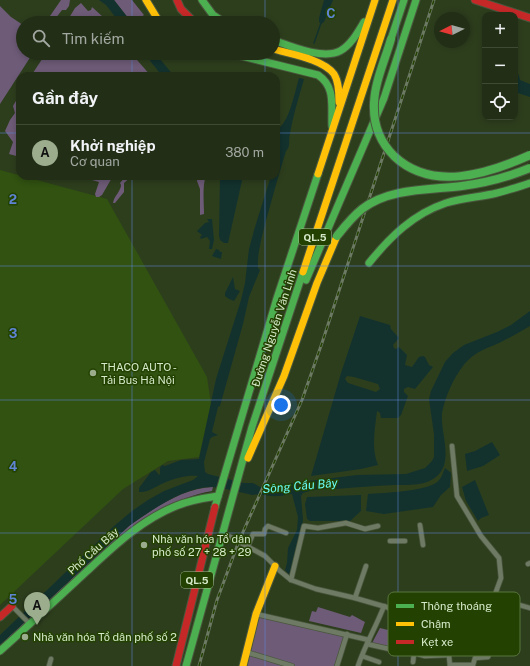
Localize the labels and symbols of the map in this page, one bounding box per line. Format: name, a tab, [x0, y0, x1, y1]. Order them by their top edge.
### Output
text: C	[326, 6, 336, 21]
north arrow	[434, 12, 470, 48]
text: 2	[9, 192, 17, 207]
road number: QL.5	[299, 229, 331, 245]
street label: Đường Nguyễn Văn Linh	[249, 268, 299, 388]
text: 3	[9, 326, 18, 341]
place label: THACO AUTO - Tải Bus Hà Nội	[101, 361, 177, 386]
marker: THACO AUTO - Tải Bus Hà Nội	[88, 368, 98, 378]
your location	[271, 395, 291, 415]
text: 4	[9, 459, 18, 474]
water label: Sông Cầu Bây	[262, 476, 339, 496]
street label: Phố Cầu Bây	[65, 525, 121, 577]
place label: Nhà văn hóa Tổ dân phố số 27 + 28 + 29	[152, 533, 251, 558]
marker: Nhà văn hóa Tổ dân phố số 27 + 28 + 29	[139, 540, 149, 550]
road number: QL.5	[181, 572, 213, 588]
text: 5	[9, 592, 18, 607]
pin: A	[24, 592, 50, 625]
legend	[388, 592, 520, 656]
text: Thông thoáng	[421, 600, 492, 612]
text: Chậm	[421, 618, 451, 630]
place label: Nhà văn hóa Tổ dân phố số 2	[33, 631, 177, 643]
marker: Nhà văn hóa Tổ dân phố số 2	[20, 632, 30, 642]
text: Kẹt xe	[421, 636, 453, 648]

